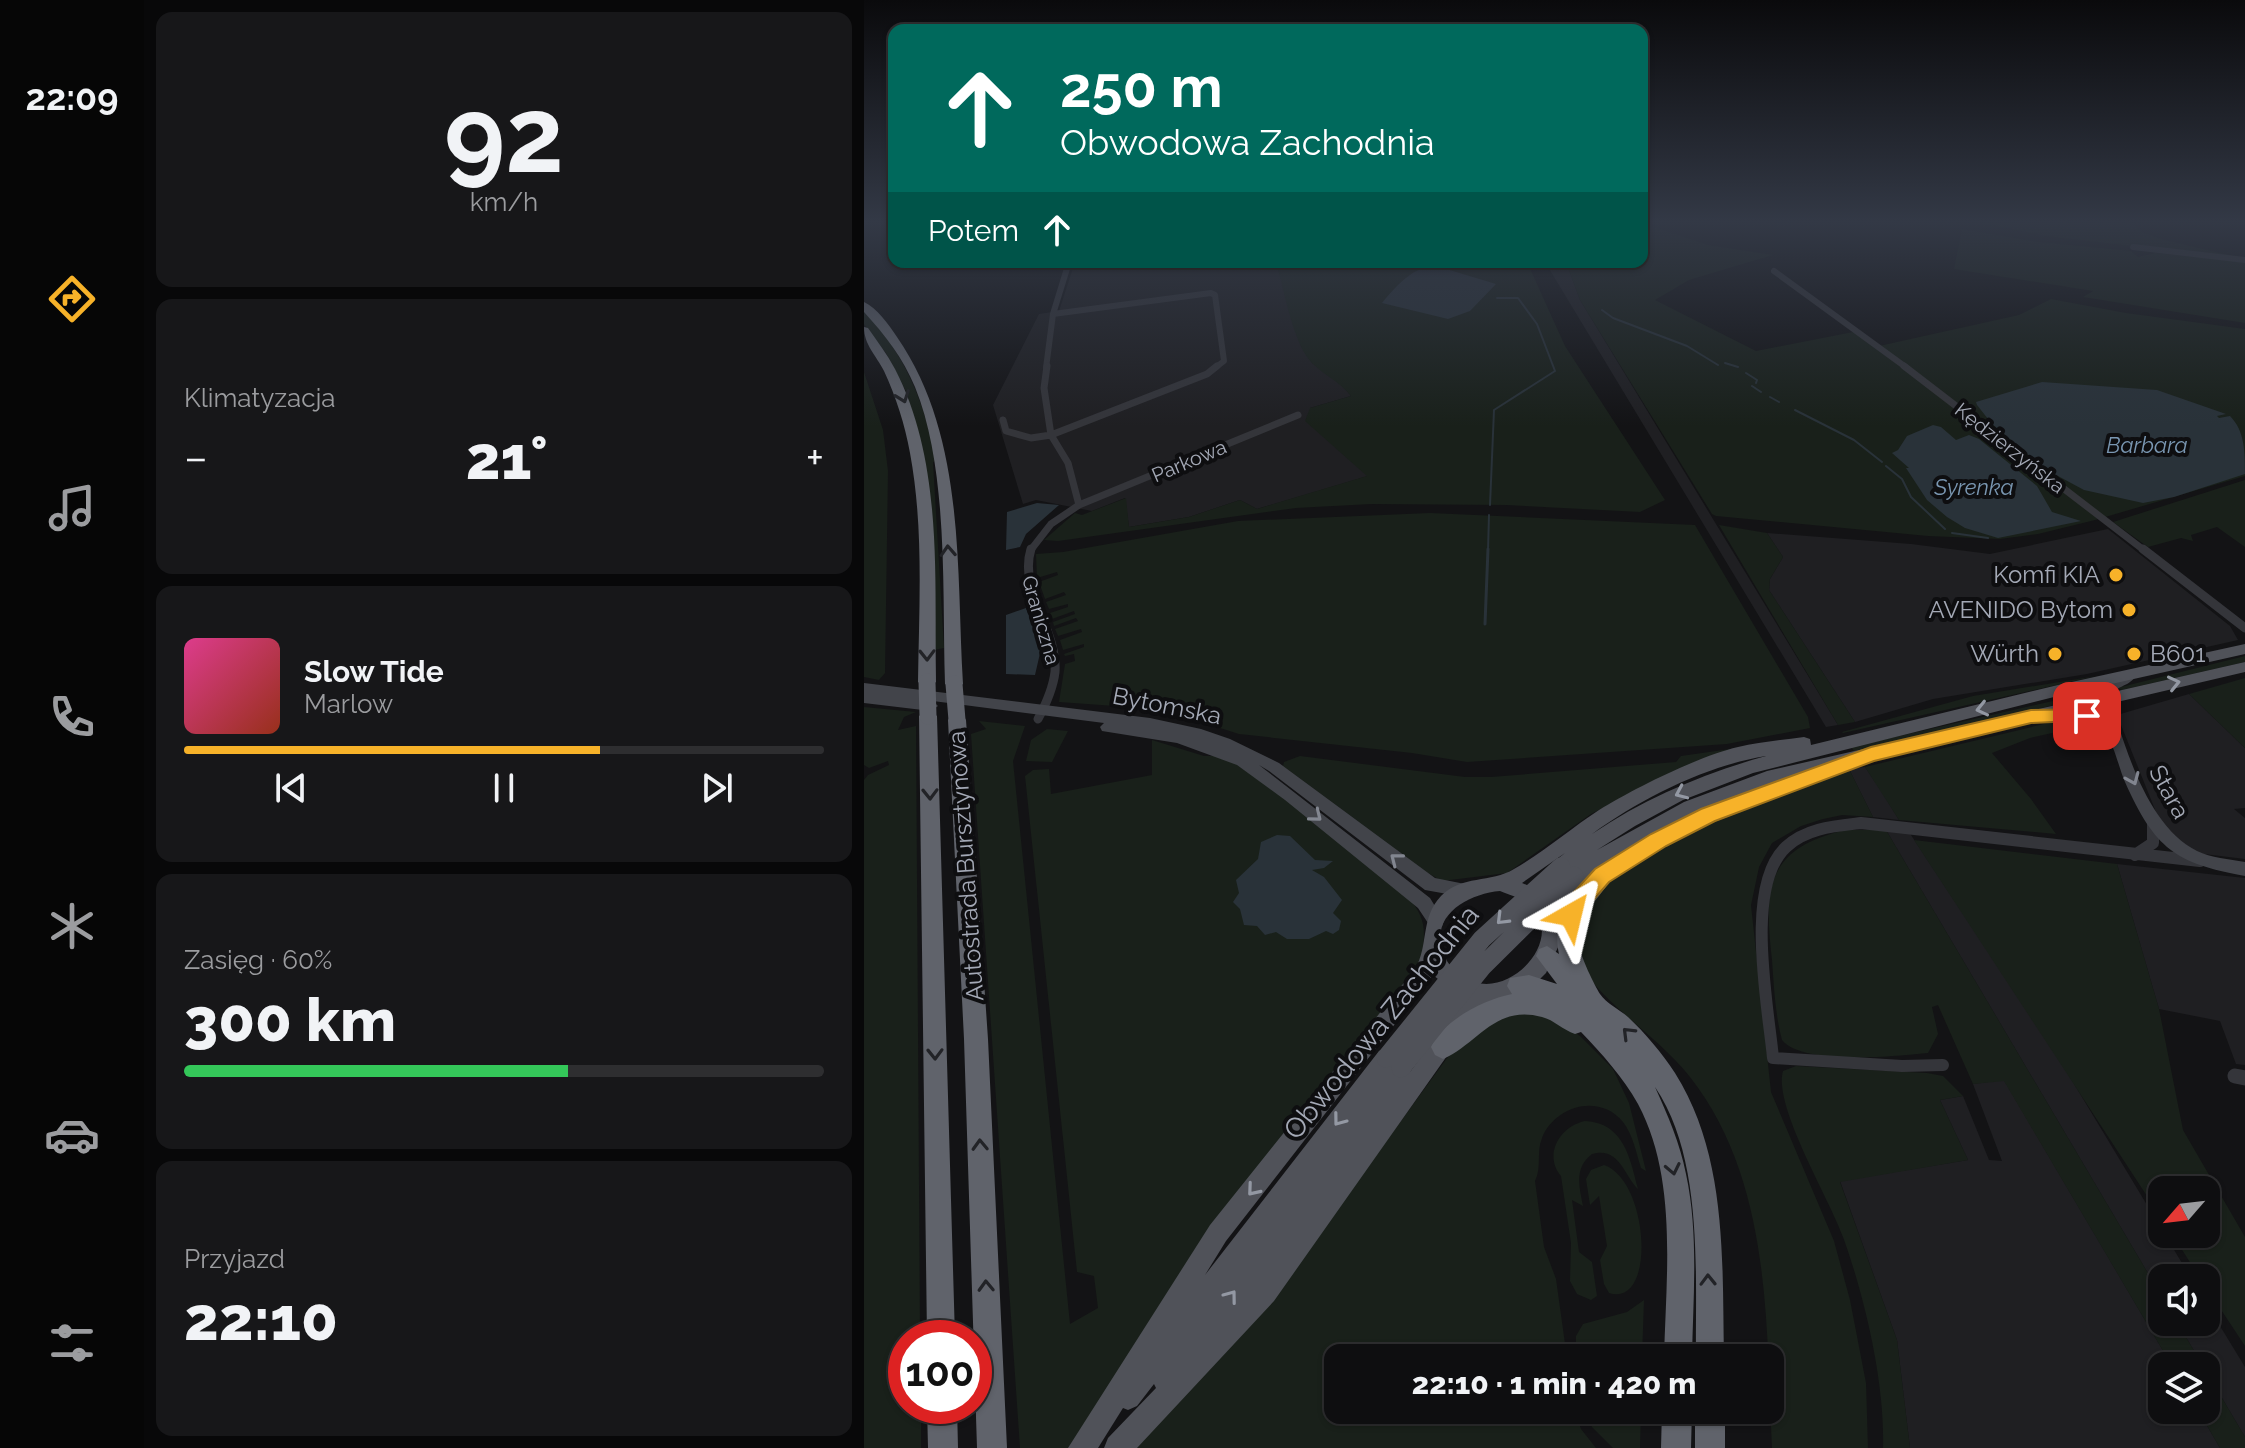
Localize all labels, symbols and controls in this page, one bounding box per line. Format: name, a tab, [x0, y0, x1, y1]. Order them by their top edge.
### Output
text: 250 m	[1060, 54, 1223, 120]
icon: ahead	[928, 56, 1032, 160]
text: 92	[444, 74, 564, 196]
text: 22:09	[26, 76, 118, 118]
text: Obwodowa Zachodnia	[1060, 121, 1435, 163]
text: km/h	[470, 187, 538, 217]
icon: ahead	[1035, 208, 1079, 252]
text: Potem	[928, 213, 1019, 248]
icon: directions	[44, 271, 100, 327]
text: Klimatyzacja	[184, 383, 335, 413]
one-way arrow	[893, 389, 910, 403]
street label: Kędzierzyńska	[1950, 398, 2070, 498]
text: 21°	[466, 423, 548, 493]
text: −	[184, 432, 208, 483]
text: +	[806, 432, 824, 483]
water label: Barbara	[2106, 432, 2188, 458]
street label: Parkowa	[1148, 435, 1230, 487]
water label: Syrenka	[1933, 474, 2014, 500]
icon: music	[44, 480, 100, 536]
one-way arrow	[939, 544, 956, 557]
place label: Komfi KIA	[1993, 560, 2100, 589]
marker: Komfi KIA	[2107, 566, 2125, 584]
street label: Graniczna	[1017, 573, 1065, 667]
place label: AVENIDO Bytom	[1928, 595, 2113, 624]
marker: AVENIDO Bytom	[2120, 601, 2138, 619]
place label: Würth	[1970, 639, 2039, 668]
place label: B601	[2150, 639, 2205, 668]
marker: Würth	[2046, 645, 2064, 663]
marker: B601	[2125, 645, 2143, 663]
one-way arrow	[918, 649, 935, 662]
text: Slow Tide	[304, 654, 444, 689]
one-way arrow	[2166, 675, 2180, 692]
street label: Bytomska	[1110, 681, 1224, 730]
pin	[2053, 682, 2121, 750]
icon: phone	[44, 689, 100, 745]
text: Marlow	[304, 689, 393, 719]
icon: arrive	[2065, 694, 2109, 738]
one-way arrow	[1975, 700, 1989, 717]
street label: Autostrada Bursztynowa	[942, 730, 989, 1002]
street label: Stara	[2143, 760, 2196, 824]
icon: previous	[269, 766, 313, 810]
icon: pause	[482, 766, 526, 810]
icon: next	[695, 766, 739, 810]
one-way arrow	[2124, 771, 2140, 785]
one-way arrow	[1675, 784, 1689, 800]
one-way arrow	[921, 788, 938, 801]
one-way arrow	[1307, 806, 1321, 821]
one-way arrow	[1390, 855, 1405, 869]
position arrow	[1529, 873, 1613, 957]
icon: climate	[44, 898, 100, 954]
street label: Obwodowa Zachodnia	[1277, 899, 1486, 1146]
one-way arrow	[1497, 910, 1511, 924]
text: Zasięg · 60%	[184, 945, 332, 975]
text: 300 km	[184, 985, 396, 1055]
one-way arrow	[1623, 1028, 1637, 1042]
one-way arrow	[926, 1048, 943, 1061]
icon: car	[44, 1107, 100, 1163]
one-way arrow	[1334, 1111, 1348, 1126]
one-way arrow	[972, 1138, 989, 1151]
one-way arrow	[1664, 1163, 1681, 1176]
north arrow	[2148, 1176, 2220, 1248]
map controls	[2148, 1176, 2220, 1424]
one-way arrow	[1248, 1181, 1263, 1196]
text: Przyjazd	[184, 1244, 285, 1274]
button: sound	[2148, 1264, 2220, 1336]
one-way arrow	[1699, 1273, 1717, 1286]
one-way arrow	[977, 1279, 994, 1292]
text: 22:10	[184, 1284, 338, 1354]
one-way arrow	[1222, 1290, 1236, 1304]
icon: filters	[44, 1315, 100, 1371]
speed limit sign: 100	[888, 1320, 992, 1424]
button: layers	[2148, 1352, 2220, 1424]
text: 22:10 · 1 min · 420 m	[1412, 1366, 1696, 1401]

